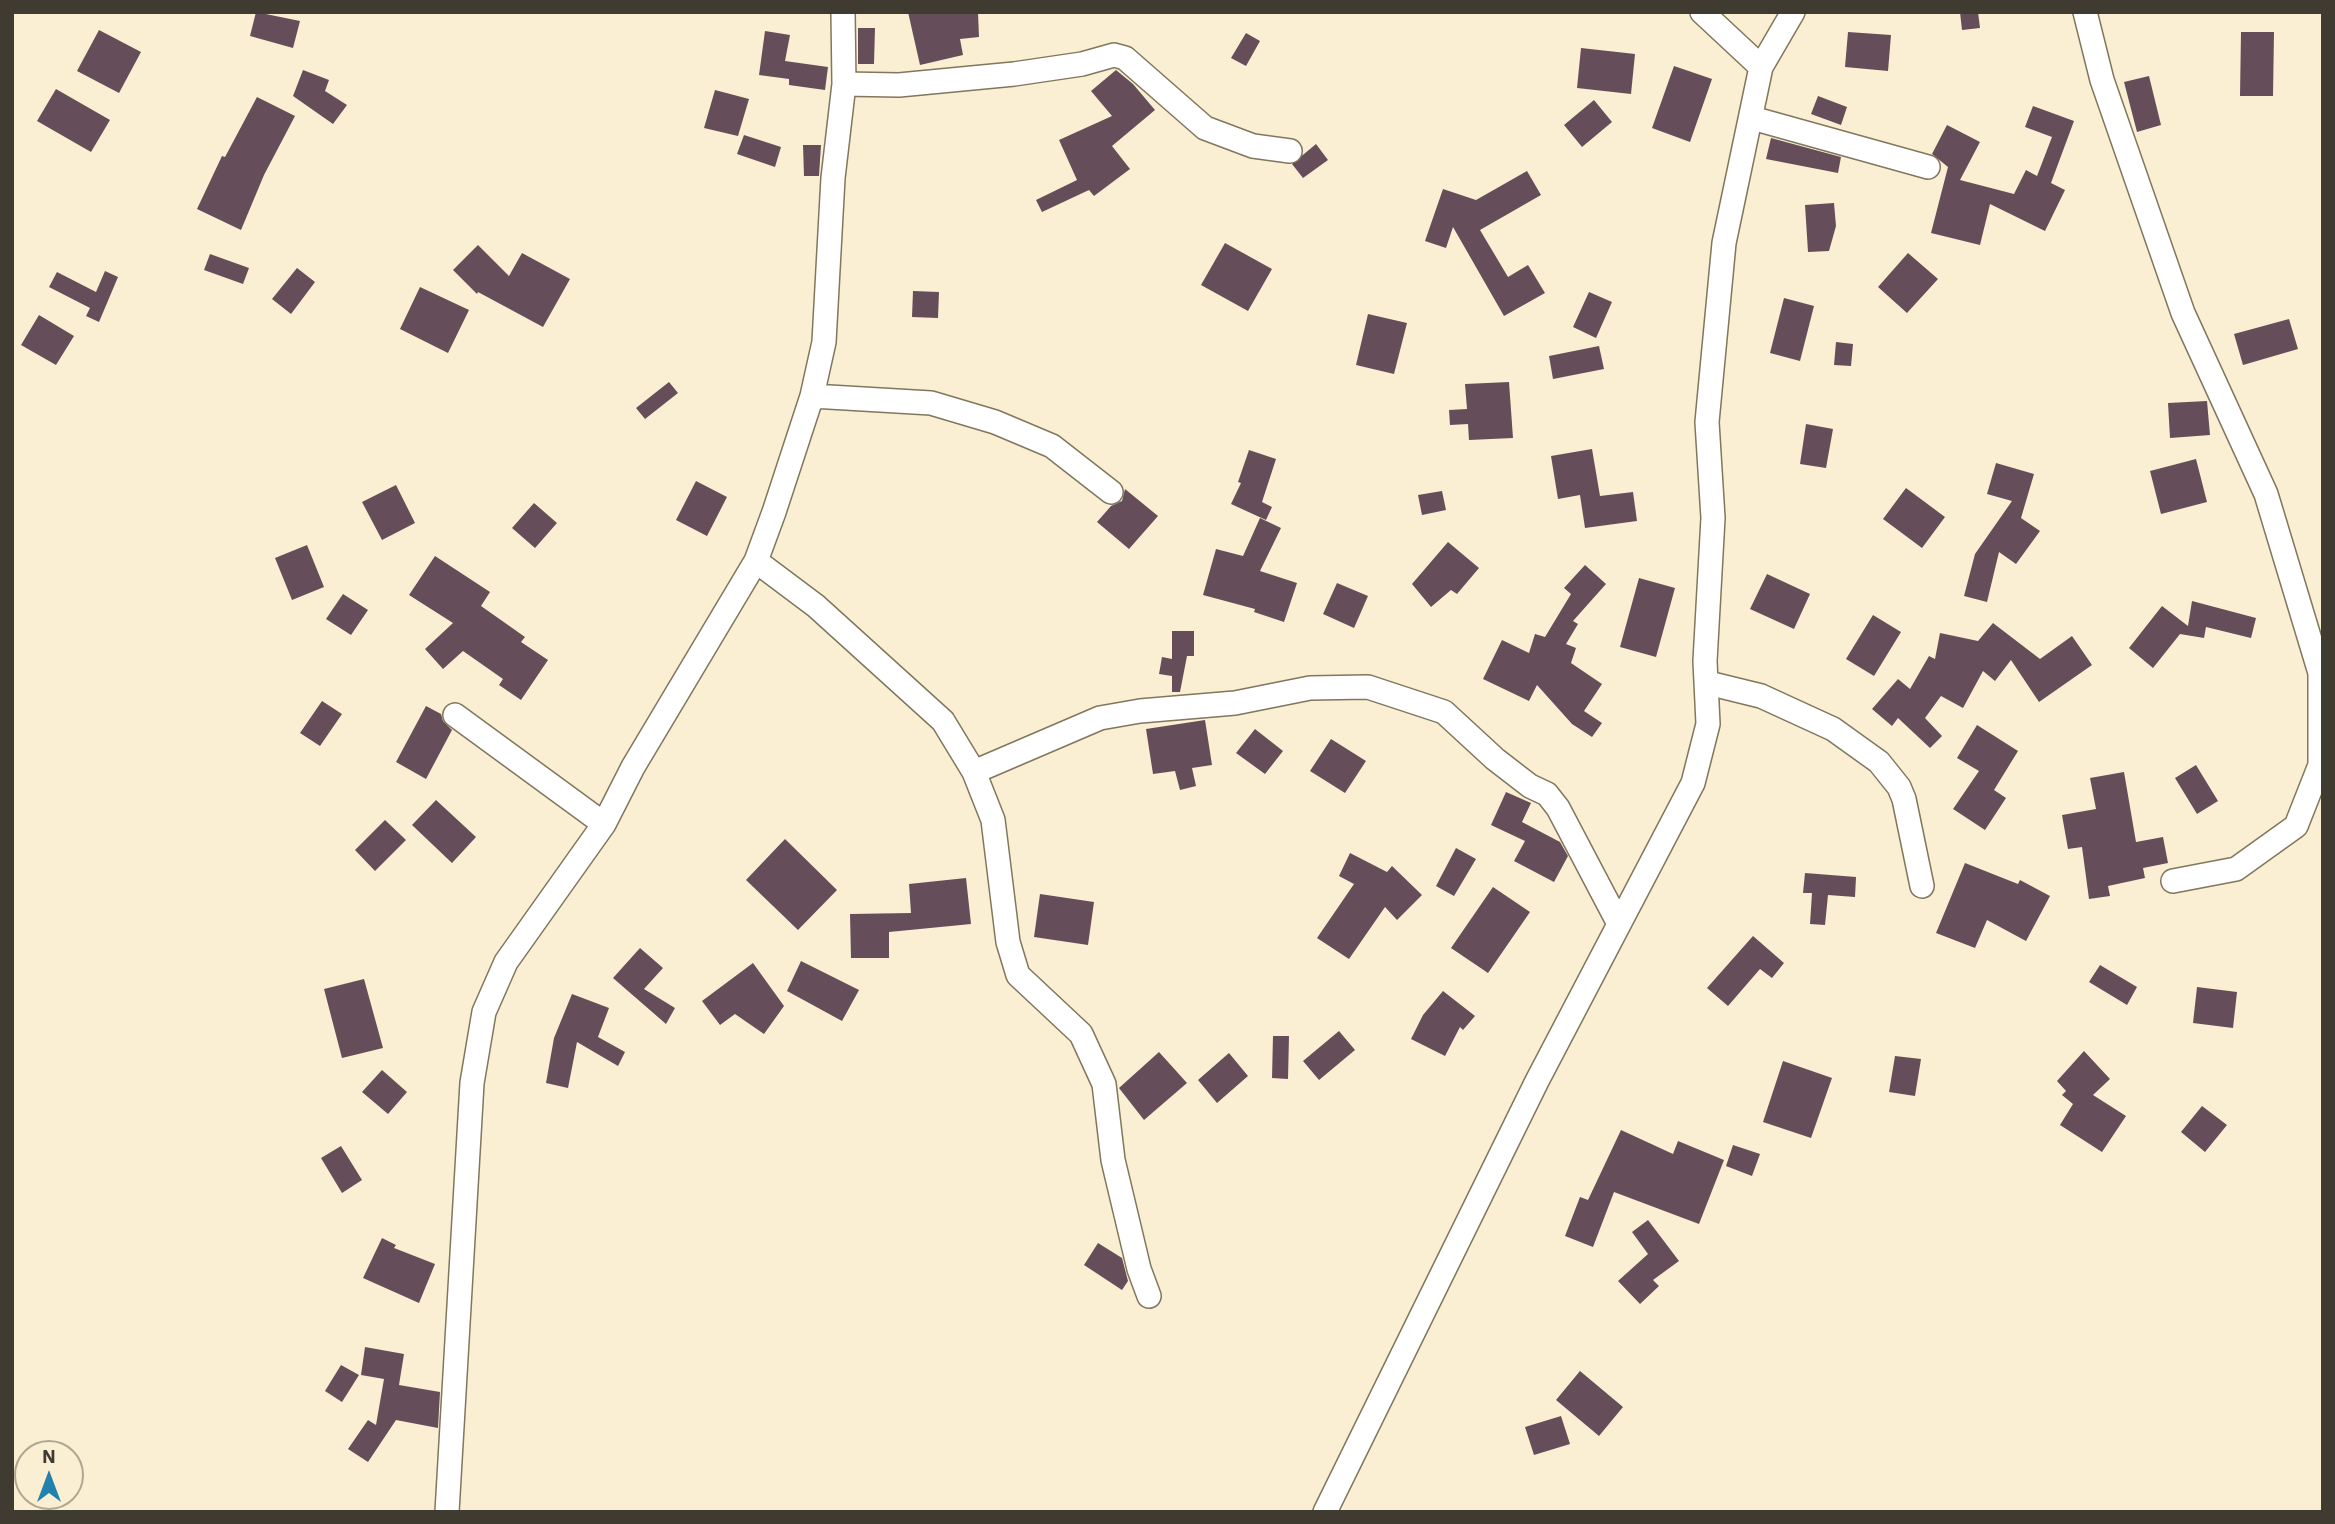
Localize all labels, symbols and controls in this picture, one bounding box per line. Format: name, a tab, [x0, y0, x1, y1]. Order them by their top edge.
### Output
north arrow	[14, 1440, 84, 1510]
text: N	[42, 1444, 56, 1468]

